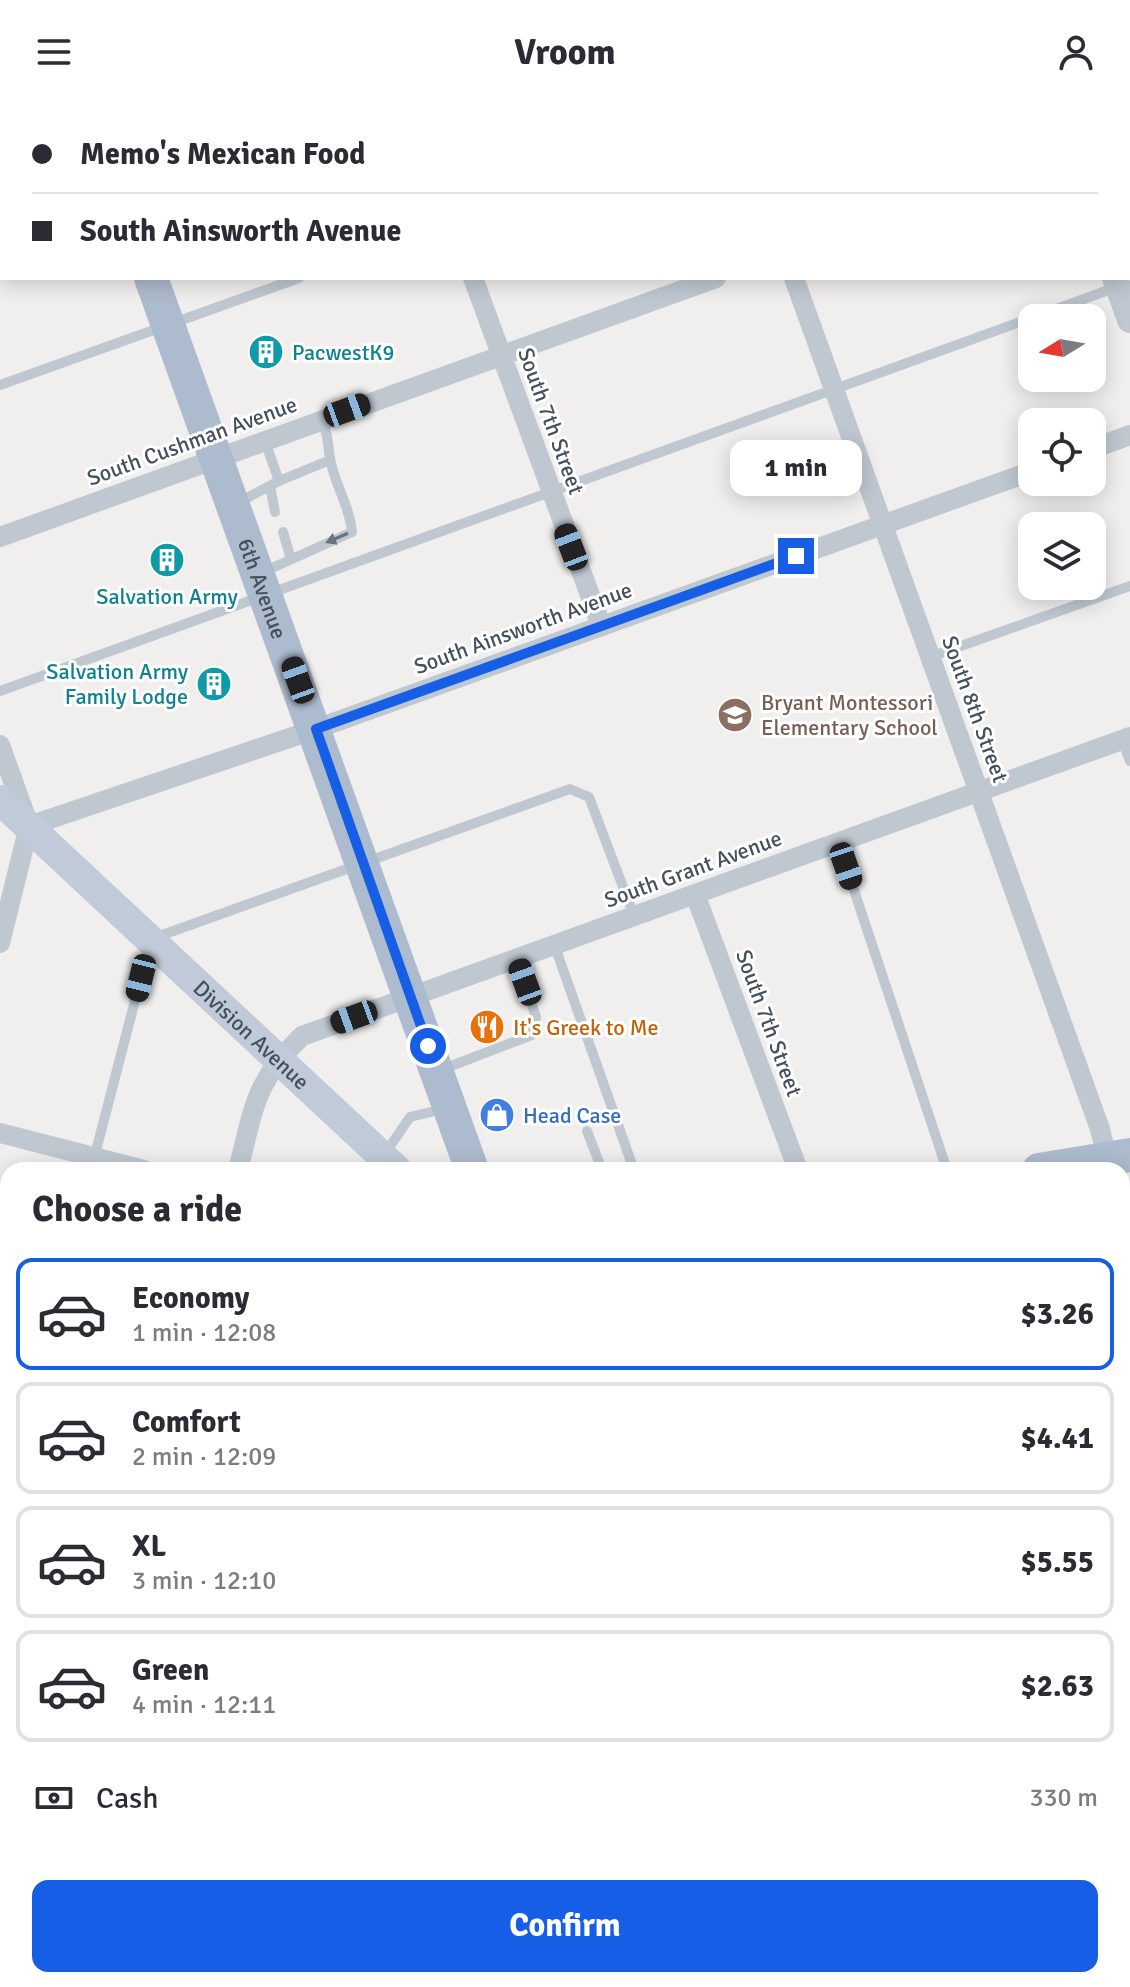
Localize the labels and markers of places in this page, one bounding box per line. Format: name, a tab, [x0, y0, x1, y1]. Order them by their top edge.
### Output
building icon: PacwestK9	[247, 333, 285, 371]
place label: PacwestK9	[292, 339, 394, 366]
building icon: Salvation Army	[148, 541, 186, 579]
place label: Salvation Army	[96, 583, 239, 610]
place label: Salvation Army Family Lodge	[46, 658, 189, 710]
building icon: Salvation Army Family Lodge	[195, 665, 233, 703]
place label: Bryant Montessori Elementary School	[761, 689, 938, 741]
school or university icon: Bryant Montessori Elementary School	[716, 696, 754, 734]
restaurant icon: It's Greek to Me	[468, 1008, 506, 1046]
place label: It's Greek to Me	[513, 1014, 658, 1041]
shop icon: Head Case	[478, 1096, 516, 1134]
place label: Head Case	[523, 1102, 621, 1129]

